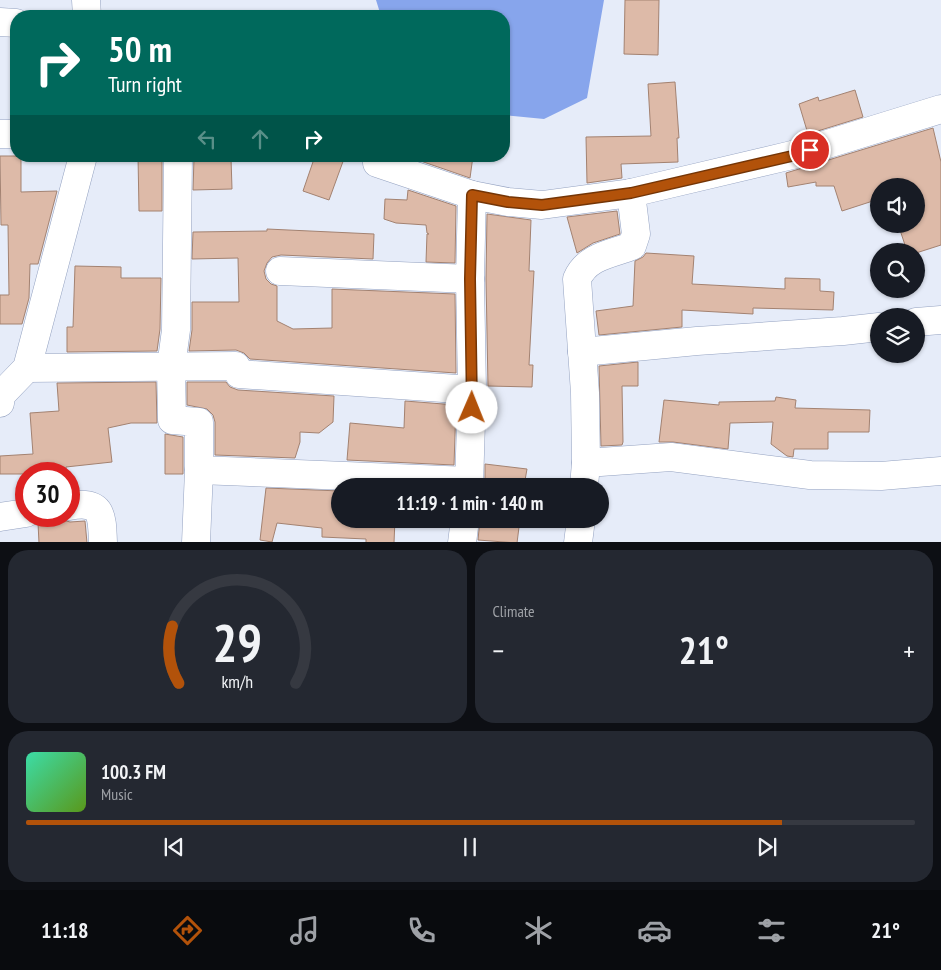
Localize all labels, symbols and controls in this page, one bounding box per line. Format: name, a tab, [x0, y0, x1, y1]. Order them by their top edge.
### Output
text: 50 m	[108, 26, 172, 72]
icon: right	[25, 30, 90, 95]
text: Turn right	[108, 70, 182, 98]
icon: left	[193, 125, 221, 153]
icon: ahead	[246, 125, 274, 153]
icon: right	[299, 125, 327, 153]
pin	[789, 129, 831, 171]
icon: arrive	[796, 136, 824, 164]
map controls	[870, 178, 925, 363]
button: sound	[870, 178, 925, 233]
button: search	[870, 243, 925, 298]
button: layers	[870, 308, 925, 363]
position arrow	[445, 381, 497, 433]
speed limit sign: 30	[15, 462, 80, 527]
text: 11:19 · 1 min · 140 m	[397, 491, 543, 515]
text: Climate	[493, 601, 535, 621]
text: 29	[212, 609, 262, 676]
text: 21°	[679, 625, 729, 674]
text: −	[493, 632, 504, 669]
text: +	[903, 632, 915, 669]
text: km/h	[221, 670, 253, 693]
text: 100.3 FM	[101, 760, 166, 784]
text: Music	[101, 784, 133, 804]
icon: previous	[160, 833, 188, 861]
icon: pause	[456, 833, 484, 861]
icon: next	[753, 833, 781, 861]
icon: directions	[170, 913, 205, 948]
icon: music	[287, 913, 322, 948]
icon: phone	[404, 913, 439, 948]
icon: climate	[521, 913, 556, 948]
icon: car	[637, 913, 672, 948]
icon: filters	[754, 913, 789, 948]
text: 11:18	[41, 916, 88, 944]
text: 21°	[871, 916, 900, 944]

